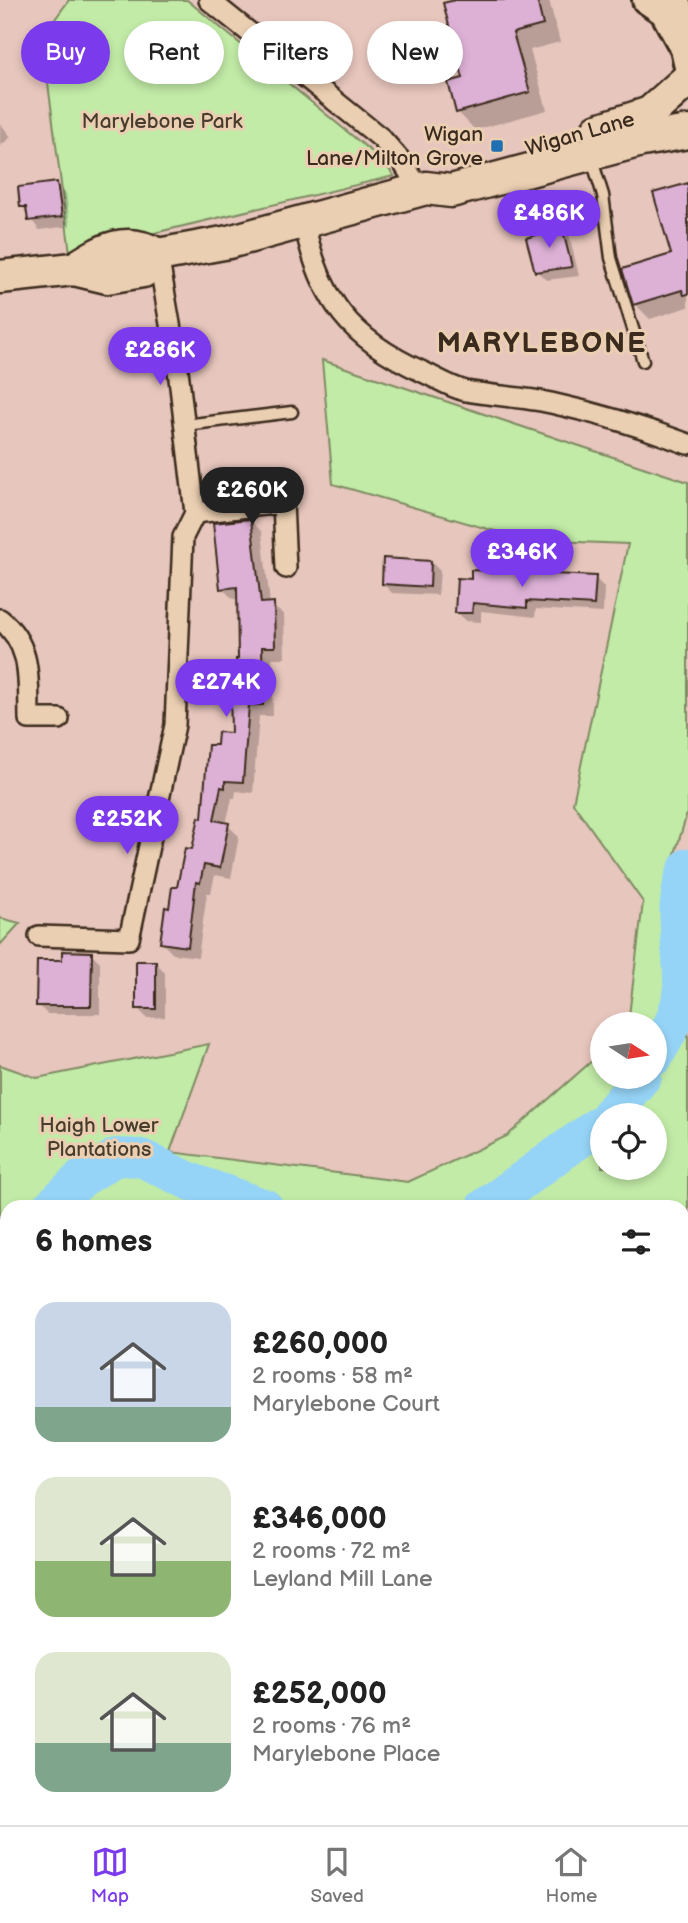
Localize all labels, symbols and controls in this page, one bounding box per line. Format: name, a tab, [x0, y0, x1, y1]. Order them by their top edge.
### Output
chip: Buy	[21, 21, 110, 84]
chip: Rent	[124, 21, 224, 84]
chip: Filters	[238, 21, 353, 84]
chip: New	[367, 21, 463, 84]
street label: Wigan Lane	[523, 107, 637, 161]
park label: Marylebone Park	[82, 109, 243, 134]
place label: Wigan Lane/Milton Grove	[306, 122, 483, 171]
marker: Wigan Lane/Milton Grove	[489, 138, 505, 154]
pin: £486K	[500, 190, 598, 250]
text: £486K	[513, 199, 585, 227]
district label: MARYLEBONE	[437, 327, 647, 360]
pin: £286K	[111, 328, 209, 387]
text: £286K	[124, 336, 196, 364]
pin: £260K	[203, 468, 301, 527]
text: £260K	[216, 476, 288, 504]
pin: £346K	[473, 530, 571, 589]
text: £346K	[487, 538, 557, 566]
pin: £274K	[177, 660, 275, 719]
text: £274K	[191, 668, 261, 696]
pin: £252K	[78, 796, 176, 856]
text: £252K	[92, 805, 162, 833]
north arrow	[590, 1012, 667, 1088]
map controls	[590, 1012, 667, 1180]
button: locate	[590, 1103, 667, 1180]
park label: Haigh Lower Plantations	[40, 1113, 159, 1162]
icon: filters	[617, 1223, 655, 1261]
text: 6 homes	[35, 1224, 152, 1260]
text: £260,000	[252, 1326, 388, 1362]
icon: home	[91, 1330, 175, 1414]
text: 2 rooms · 58 m²	[252, 1362, 413, 1390]
text: Marylebone Court	[252, 1390, 440, 1418]
text: £346,000	[252, 1501, 387, 1537]
icon: home	[91, 1505, 175, 1589]
text: 2 rooms · 72 m²	[252, 1537, 411, 1565]
text: Leyland Mill Lane	[252, 1565, 433, 1593]
text: £252,000	[252, 1676, 387, 1712]
icon: home	[91, 1680, 175, 1764]
text: 2 rooms · 76 m²	[252, 1712, 411, 1740]
text: Marylebone Place	[252, 1740, 441, 1768]
tab: Map	[91, 1843, 129, 1908]
tab: Saved	[311, 1843, 364, 1908]
tab: Home	[546, 1843, 597, 1908]

